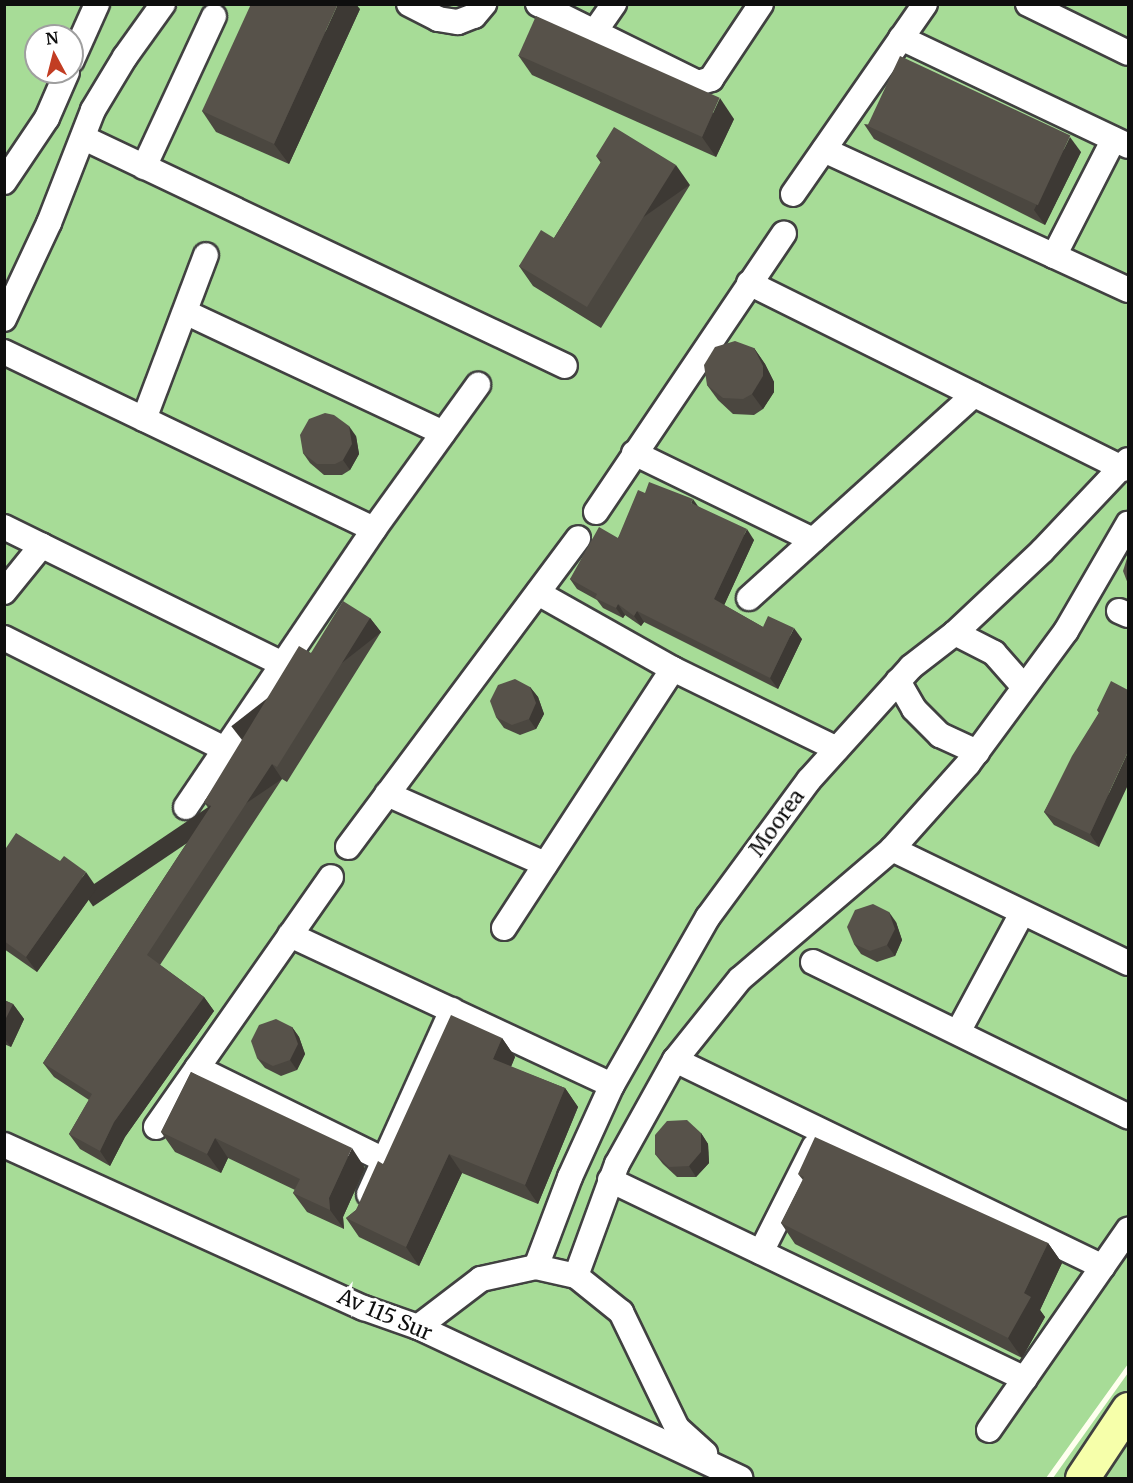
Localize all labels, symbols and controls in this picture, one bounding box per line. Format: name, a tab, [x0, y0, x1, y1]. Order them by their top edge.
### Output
north arrow	[24, 24, 84, 84]
text: N	[45, 27, 60, 49]
street label: Moorea	[744, 785, 810, 861]
street label: Av 115 Sur	[334, 1284, 436, 1346]

